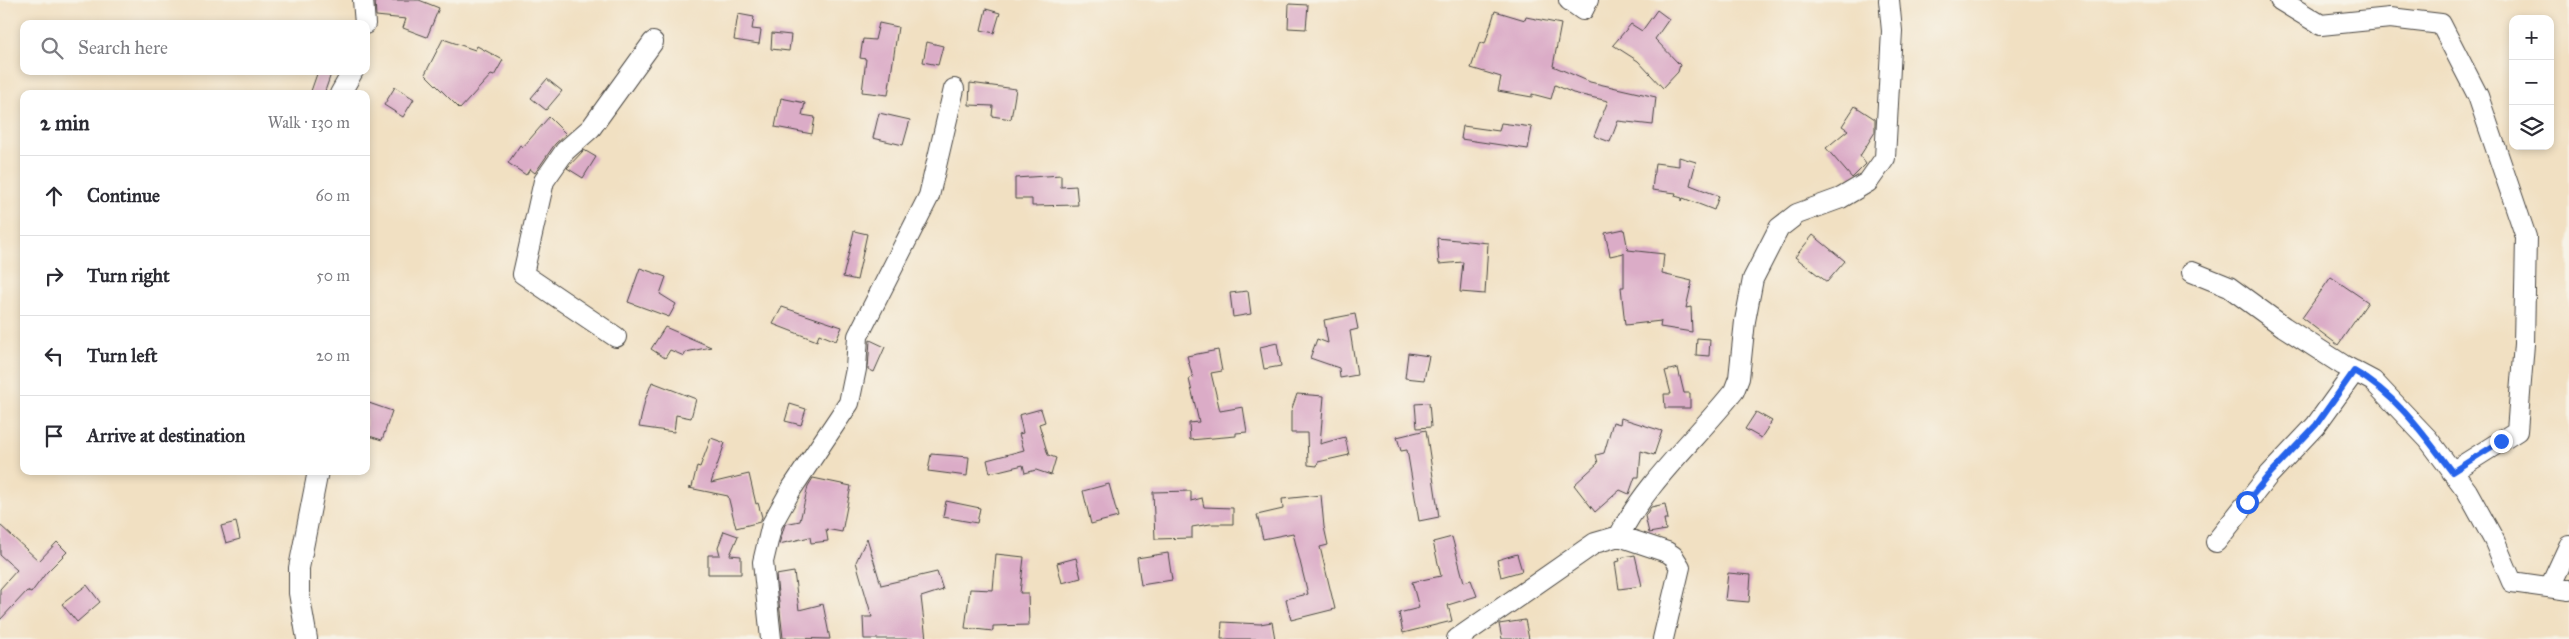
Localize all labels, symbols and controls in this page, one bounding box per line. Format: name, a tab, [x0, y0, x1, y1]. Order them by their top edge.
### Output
map controls	[2509, 15, 2554, 150]
button: +	[2509, 15, 2554, 60]
search box	[20, 20, 370, 75]
icon: search	[38, 34, 66, 62]
text: Search here	[78, 36, 168, 59]
button: −	[2509, 60, 2554, 105]
button: layers	[2509, 105, 2554, 150]
text: 2 min	[40, 110, 90, 136]
text: Walk · 130 m	[268, 113, 350, 132]
icon: ahead	[40, 182, 68, 210]
text: Continue	[87, 184, 160, 207]
text: 60 m	[316, 186, 350, 205]
icon: right	[40, 262, 68, 290]
text: Turn right	[87, 264, 170, 287]
text: 50 m	[316, 266, 350, 285]
icon: left	[40, 342, 68, 370]
text: Turn left	[87, 344, 157, 367]
text: 20 m	[316, 346, 350, 365]
icon: arrive	[40, 422, 68, 450]
text: Arrive at destination	[87, 424, 245, 447]
route end	[2490, 430, 2513, 453]
route start	[2236, 491, 2259, 514]

